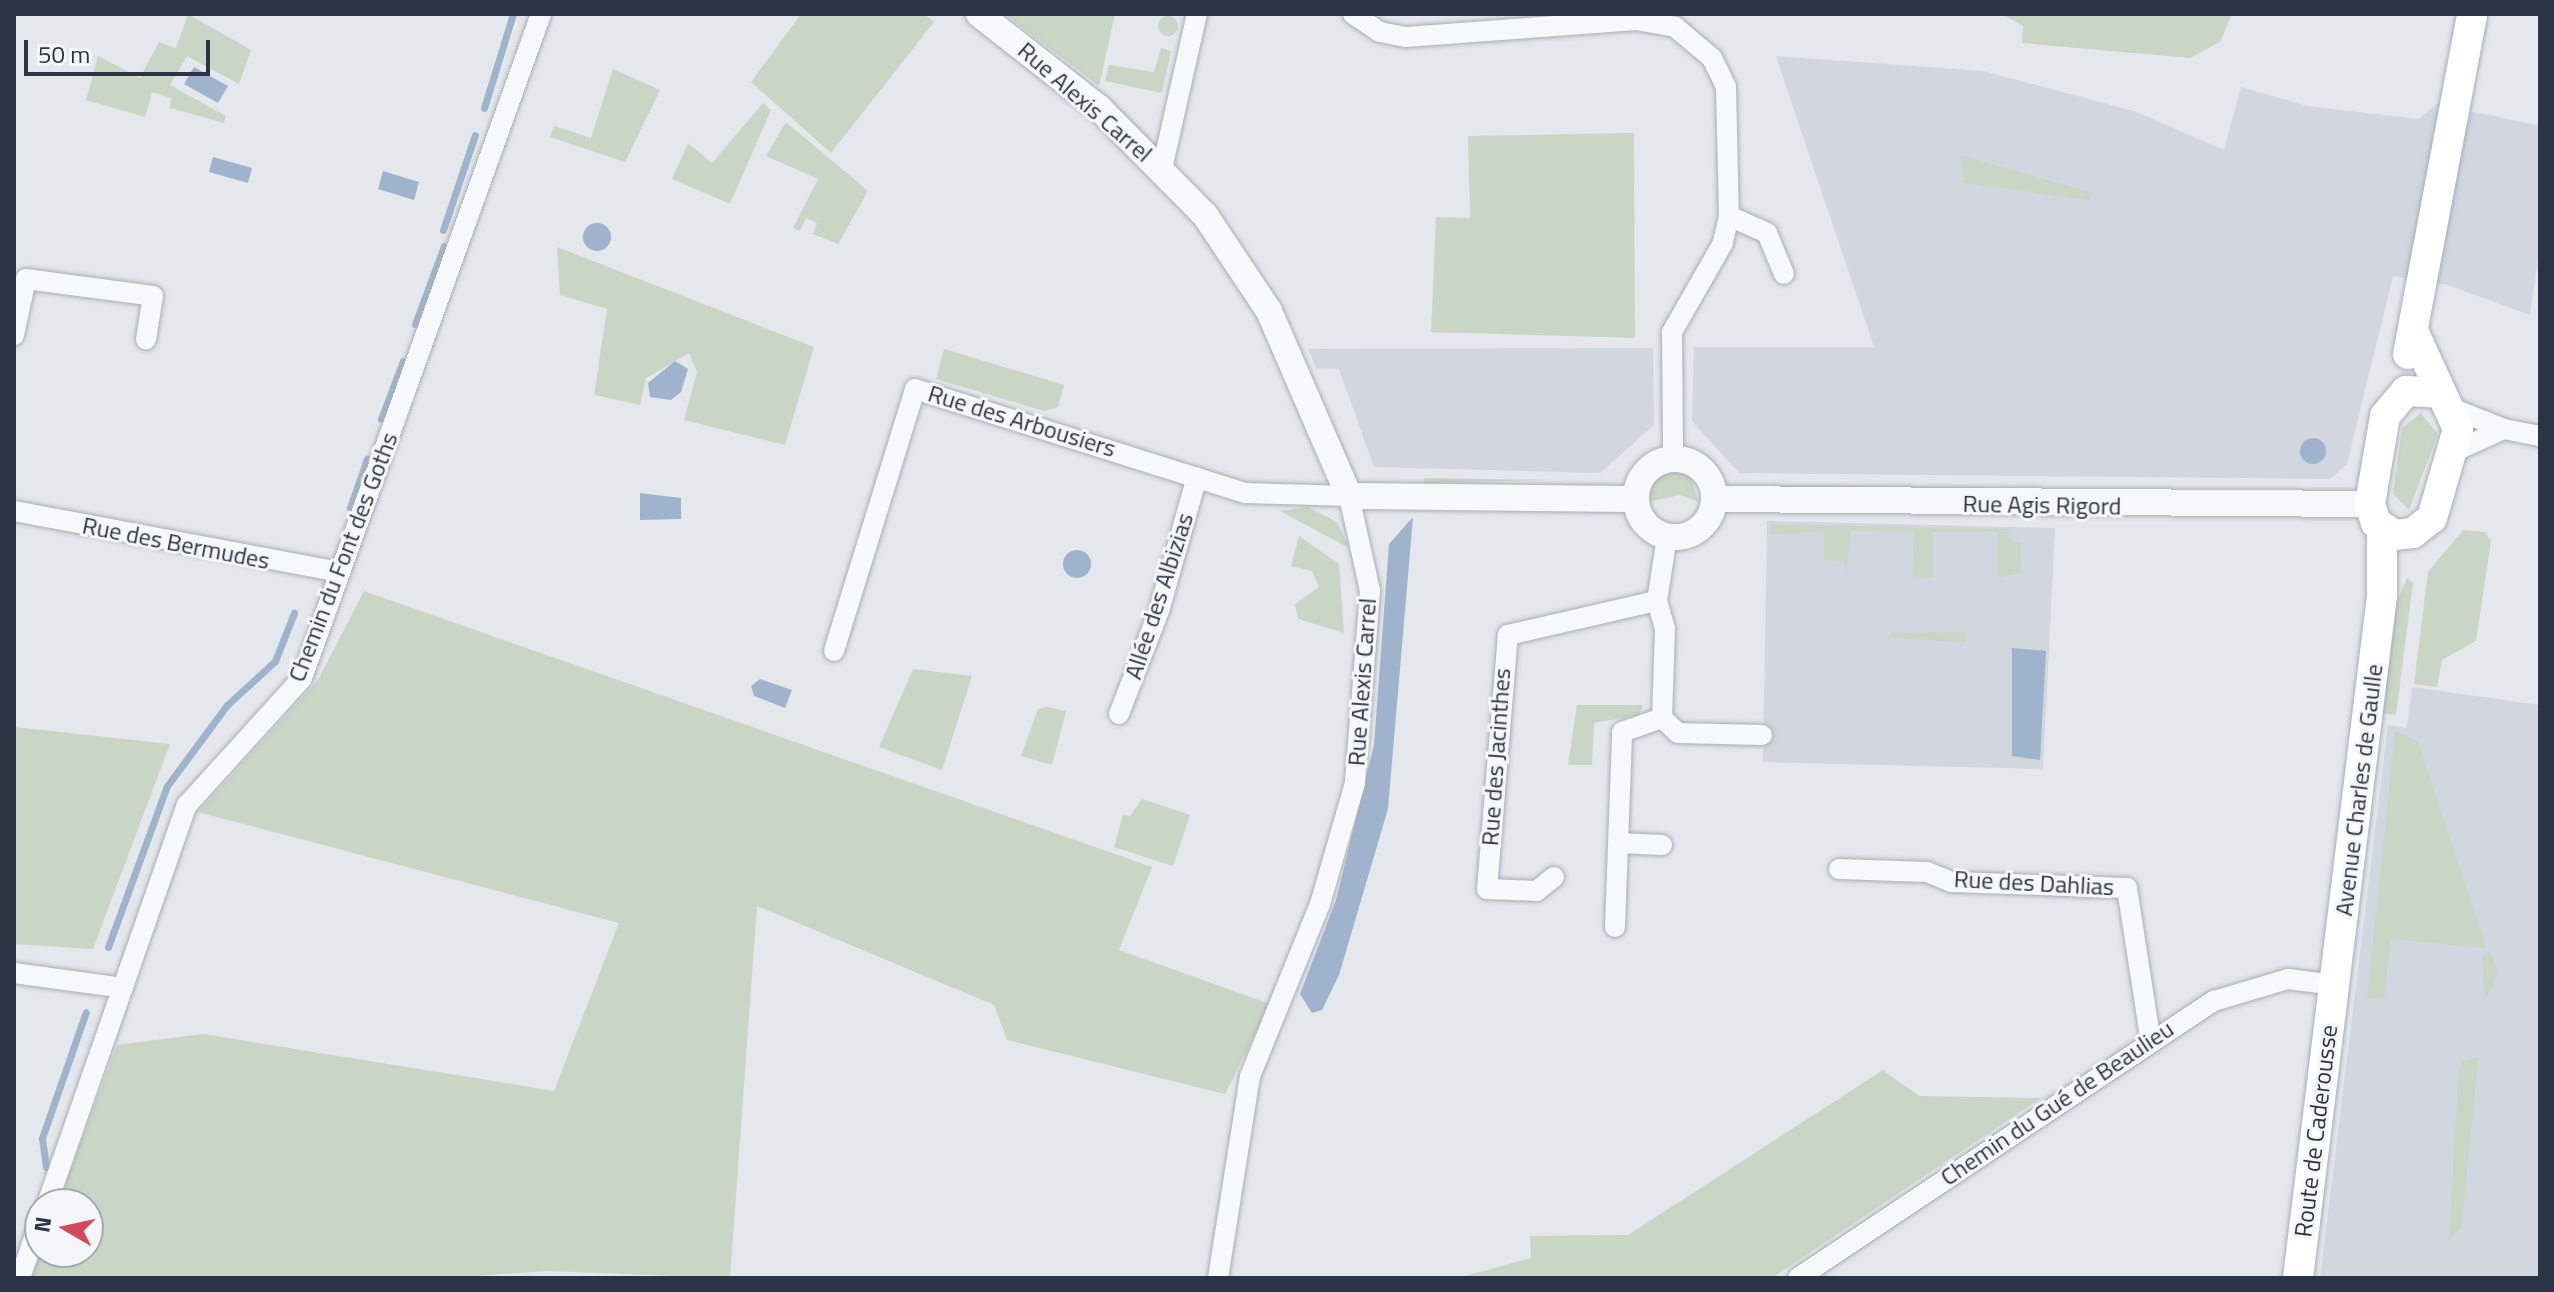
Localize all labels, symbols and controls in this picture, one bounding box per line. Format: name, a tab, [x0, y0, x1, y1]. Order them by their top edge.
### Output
scale bar	[28, 24, 214, 74]
text: 50 m	[38, 36, 90, 72]
street label: Rue Alexis Carrel	[1012, 36, 1158, 168]
street label: Rue des Arbousiers	[925, 379, 1119, 463]
street label: Chemin du Font des Goths	[282, 428, 404, 686]
street label: Rue Agis Rigord	[1962, 489, 2122, 521]
street label: Allée des Albizias	[1119, 509, 1199, 683]
street label: Rue des Bermudes	[80, 511, 272, 575]
street label: Rue Alexis Carrel	[1342, 597, 1382, 767]
street label: Avenue Charles de Gaulle	[2329, 662, 2389, 918]
street label: Rue des Jacinthes	[1475, 667, 1517, 847]
street label: Rue des Dahlias	[1953, 864, 2115, 902]
street label: Chemin du Gué de Beaulieu	[1935, 1014, 2179, 1192]
street label: Route de Caderousse	[2289, 1023, 2343, 1239]
north arrow	[24, 1188, 104, 1268]
text: N	[24, 1214, 60, 1235]

